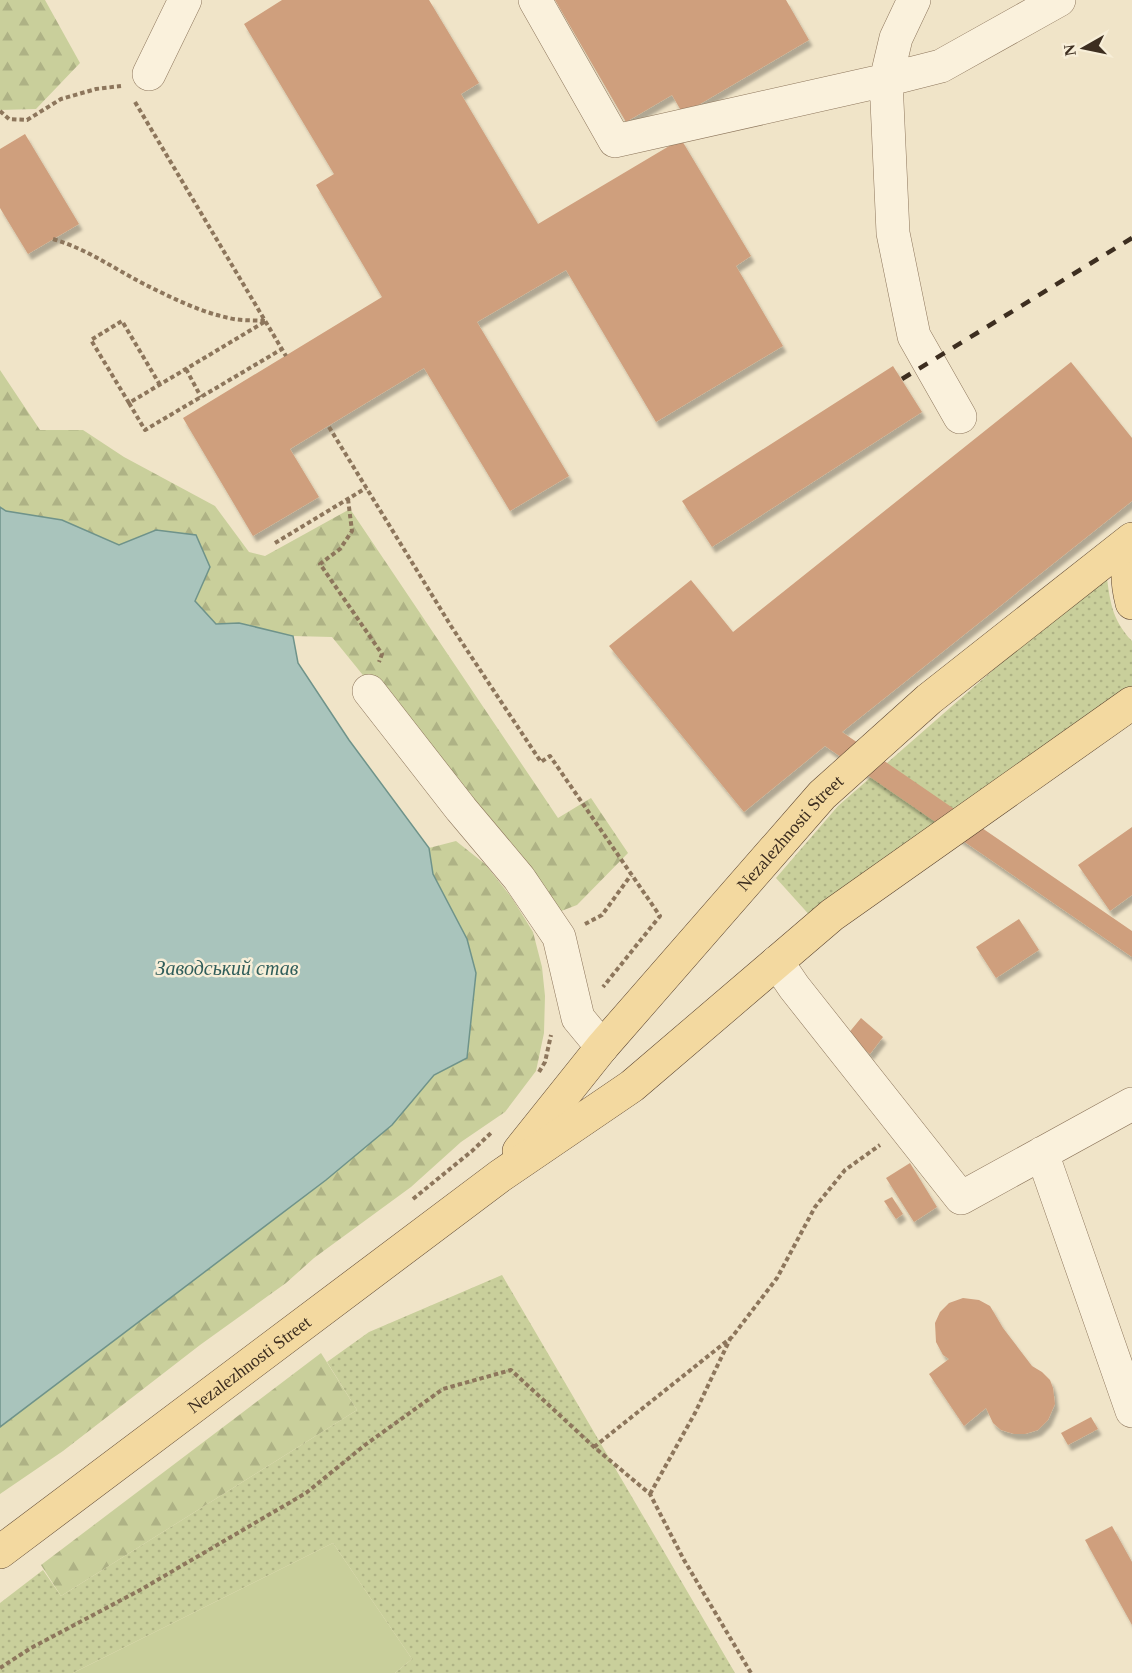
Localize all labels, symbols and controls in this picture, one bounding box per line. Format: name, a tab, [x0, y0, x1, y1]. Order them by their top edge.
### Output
north arrow	[1054, 18, 1114, 78]
text: N	[1060, 43, 1079, 57]
street label: Nezalezhnosti Street	[733, 771, 847, 895]
water label: Заводський став	[156, 957, 299, 979]
street label: Nezalezhnosti Street	[184, 1312, 315, 1417]

